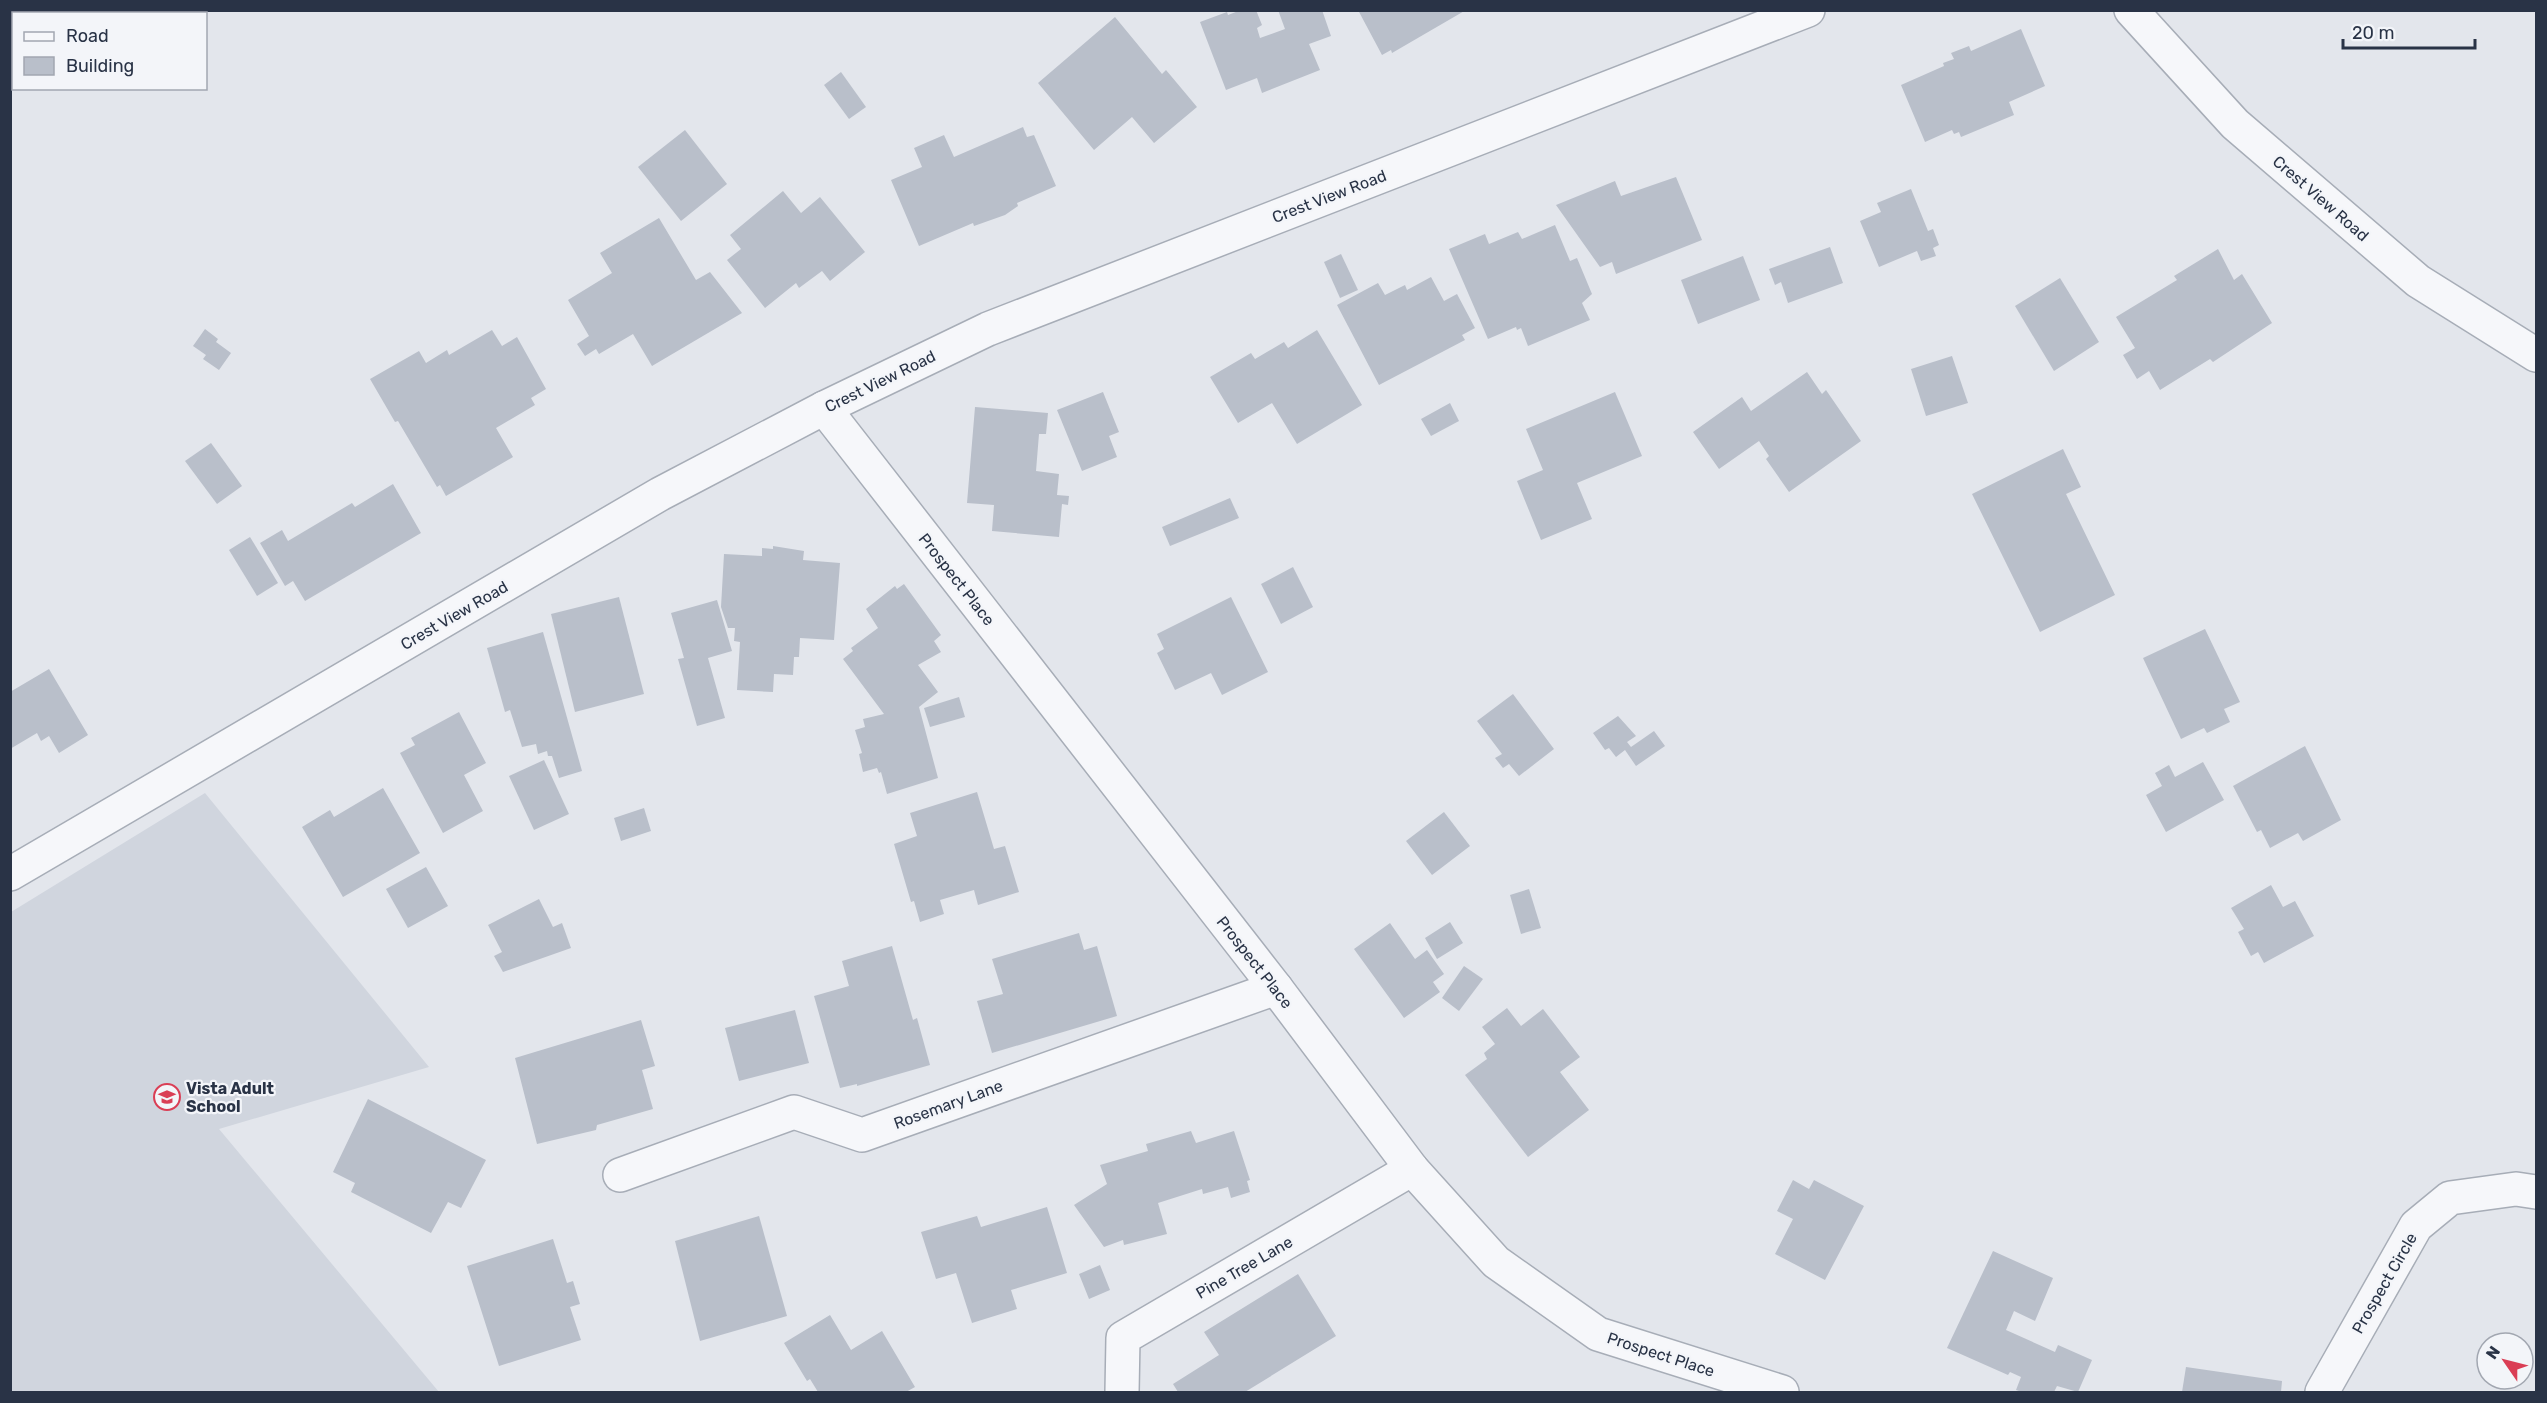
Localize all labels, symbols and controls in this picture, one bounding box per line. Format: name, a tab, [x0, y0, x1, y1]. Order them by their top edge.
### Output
legend	[12, 12, 207, 90]
scale bar	[2343, 12, 2475, 50]
text: 20 m	[2352, 22, 2394, 44]
text: Road	[66, 25, 109, 47]
text: Building	[66, 55, 134, 77]
street label: Crest View Road	[2269, 152, 2372, 245]
street label: Crest View Road	[1269, 166, 1389, 227]
street label: Crest View Road	[822, 346, 939, 416]
street label: Prospect Place	[915, 529, 999, 629]
street label: Crest View Road	[397, 577, 511, 654]
street label: Prospect Place	[1213, 912, 1297, 1012]
street label: Rosemary Lane	[891, 1076, 1005, 1133]
place label: Vista Adult School	[186, 1079, 275, 1116]
school or university icon: Vista Adult School	[152, 1082, 182, 1112]
street label: Prospect Circle	[2348, 1229, 2421, 1337]
street label: Pine Tree Lane	[1192, 1232, 1296, 1303]
street label: Prospect Place	[1605, 1328, 1717, 1381]
north arrow	[2475, 1331, 2535, 1391]
text: N	[2482, 1343, 2504, 1363]

